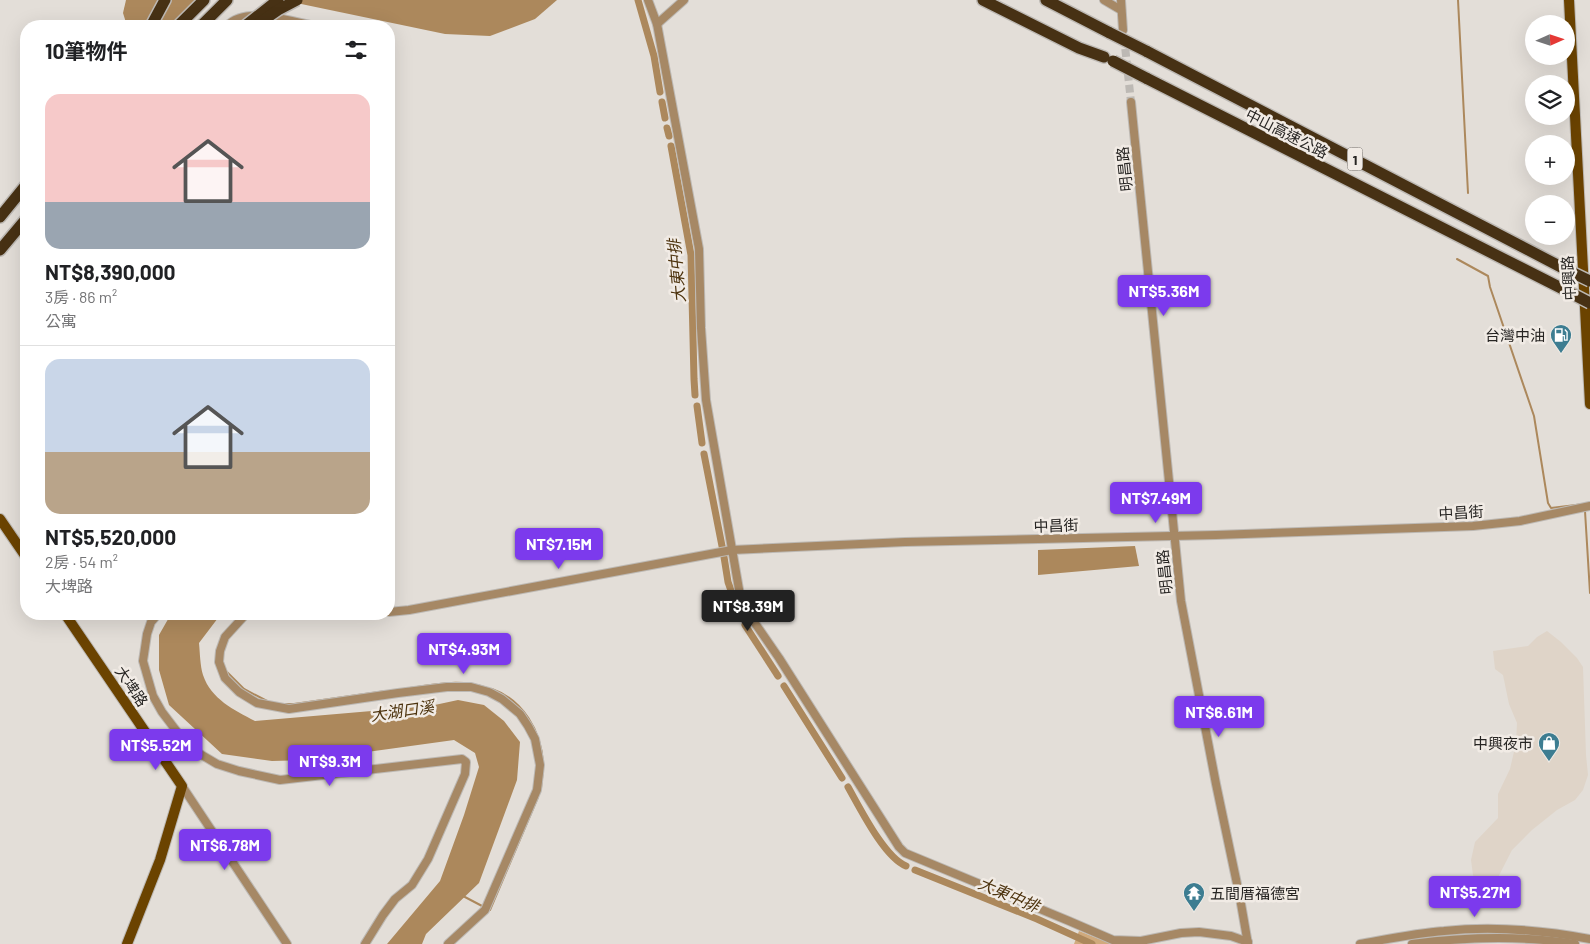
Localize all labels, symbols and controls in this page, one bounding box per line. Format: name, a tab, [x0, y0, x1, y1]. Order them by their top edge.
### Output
north arrow	[1525, 15, 1575, 65]
map controls	[1525, 15, 1575, 245]
icon: filters	[342, 36, 370, 64]
text: 10筆物件	[45, 38, 127, 63]
button: layers	[1525, 75, 1575, 125]
street label: 中山高速公路	[1243, 105, 1331, 161]
icon: home	[163, 126, 253, 216]
button: +	[1525, 135, 1575, 185]
street label: 明昌路	[1113, 146, 1135, 192]
road number: 1	[1348, 148, 1362, 170]
button: −	[1525, 195, 1575, 245]
water label: 大東中排	[664, 236, 688, 304]
street label: 中興路	[1558, 255, 1578, 301]
text: NT$8,390,000	[45, 259, 176, 284]
pin: NT$5.36M	[1112, 274, 1216, 317]
text: NT$5.36M	[1129, 281, 1199, 300]
text: 3房 · 86 m²	[45, 287, 117, 306]
text: 公寓	[45, 311, 77, 330]
fuel station icon: 台灣中油	[1549, 323, 1573, 354]
place label: 台灣中油	[1485, 326, 1545, 344]
icon: home	[163, 392, 253, 482]
pin: NT$7.49M	[1104, 482, 1208, 524]
text: NT$7.49M	[1121, 488, 1191, 507]
street label: 中昌街	[1438, 502, 1484, 522]
street label: 中昌街	[1033, 515, 1079, 535]
text: NT$5,520,000	[45, 524, 176, 549]
pin: NT$7.15M	[507, 528, 611, 570]
text: NT$7.15M	[526, 534, 592, 553]
street label: 明昌路	[1153, 549, 1175, 595]
text: 2房 · 54 m²	[45, 552, 118, 571]
text: 大埤路	[45, 576, 93, 595]
pin: NT$8.39M	[696, 590, 800, 632]
text: NT$8.39M	[713, 596, 783, 615]
pin: NT$4.93M	[412, 632, 516, 675]
text: NT$4.93M	[428, 639, 500, 658]
street label: 大埤路	[112, 662, 152, 710]
water label: 大湖口溪	[369, 696, 437, 724]
pin: NT$6.61M	[1167, 696, 1271, 738]
text: NT$6.61M	[1185, 702, 1253, 721]
pin: NT$5.52M	[104, 728, 208, 771]
shop icon: 中興夜市	[1537, 731, 1561, 762]
place label: 中興夜市	[1473, 734, 1533, 752]
text: NT$5.52M	[120, 735, 192, 754]
pin: NT$9.3M	[284, 744, 376, 787]
text: NT$9.3M	[299, 751, 361, 770]
pin: NT$6.78M	[173, 828, 277, 871]
text: NT$6.78M	[190, 835, 260, 854]
water label: 大東中排	[976, 873, 1044, 916]
pin: NT$5.27M	[1423, 876, 1527, 918]
temple icon: 五間厝福德宮	[1182, 881, 1206, 912]
text: NT$5.27M	[1440, 882, 1510, 901]
place label: 五間厝福德宮	[1210, 884, 1300, 902]

